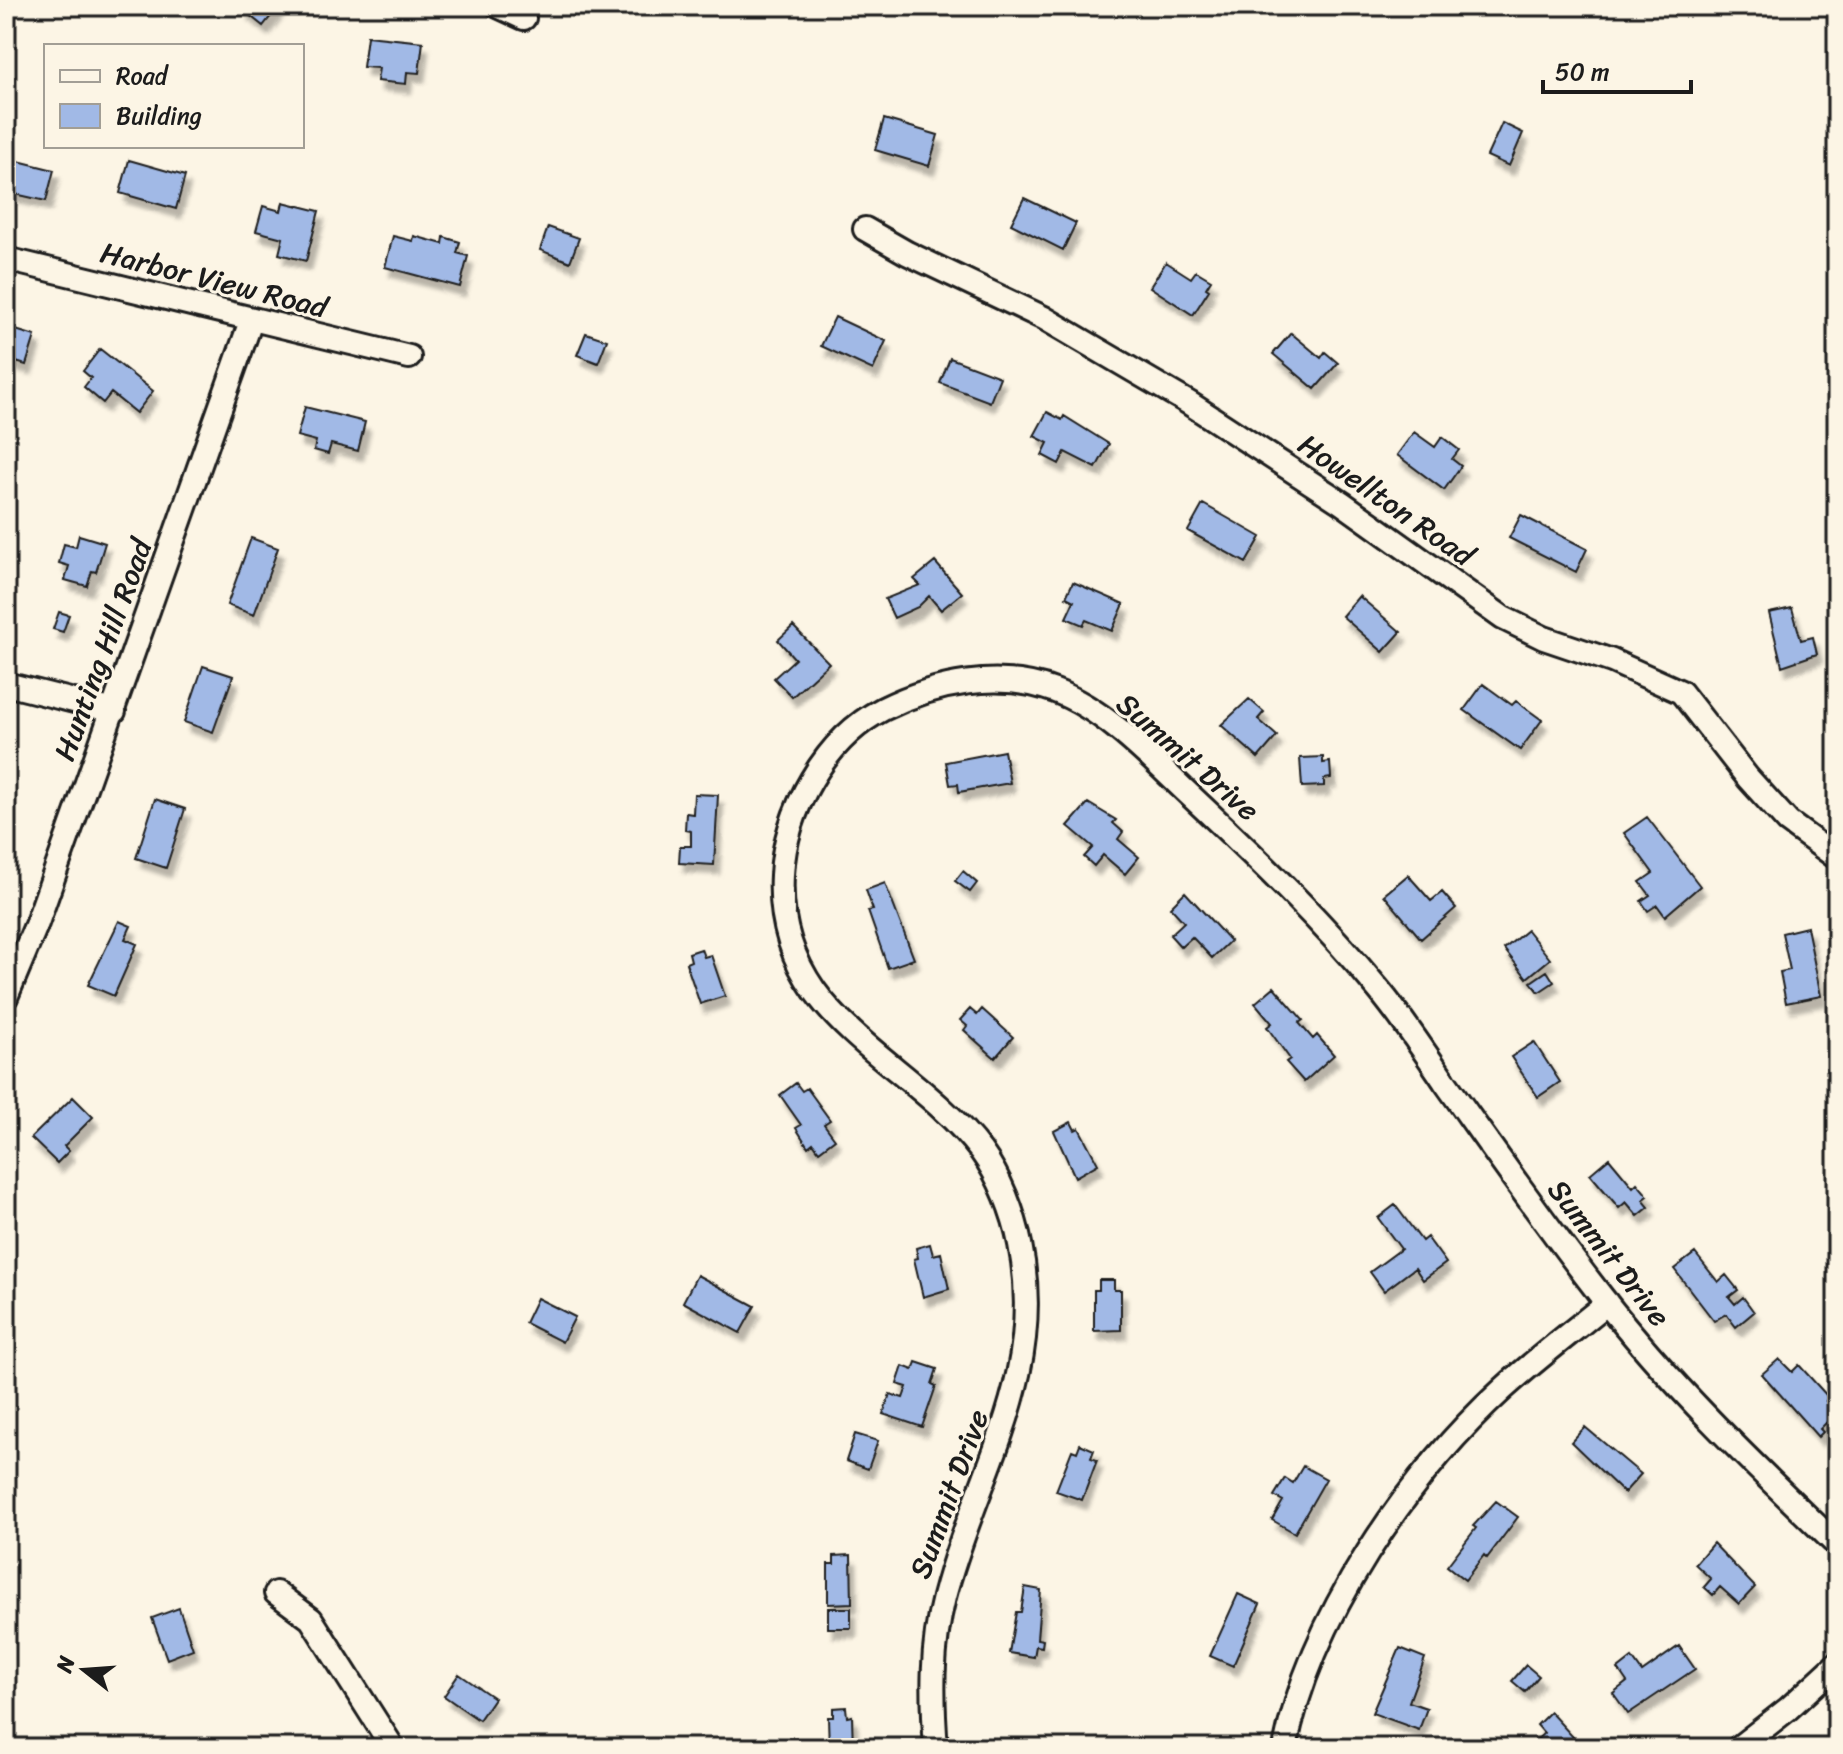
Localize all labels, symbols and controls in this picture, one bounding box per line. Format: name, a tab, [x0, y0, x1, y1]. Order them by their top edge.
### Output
legend	[44, 44, 304, 148]
scale bar	[1543, 44, 1691, 94]
text: 50 m	[1555, 51, 1610, 93]
text: Road	[116, 55, 170, 97]
text: Building	[116, 95, 202, 137]
street label: Harbor View Road	[95, 226, 335, 335]
street label: Howellton Road	[1286, 419, 1488, 582]
street label: Hunting Hill Road	[38, 529, 169, 769]
street label: Summit Drive	[1103, 679, 1273, 835]
street label: Summit Drive	[1533, 1167, 1685, 1339]
street label: Summit Drive	[893, 1402, 1005, 1586]
north arrow	[44, 1630, 124, 1710]
text: N	[44, 1651, 86, 1678]

